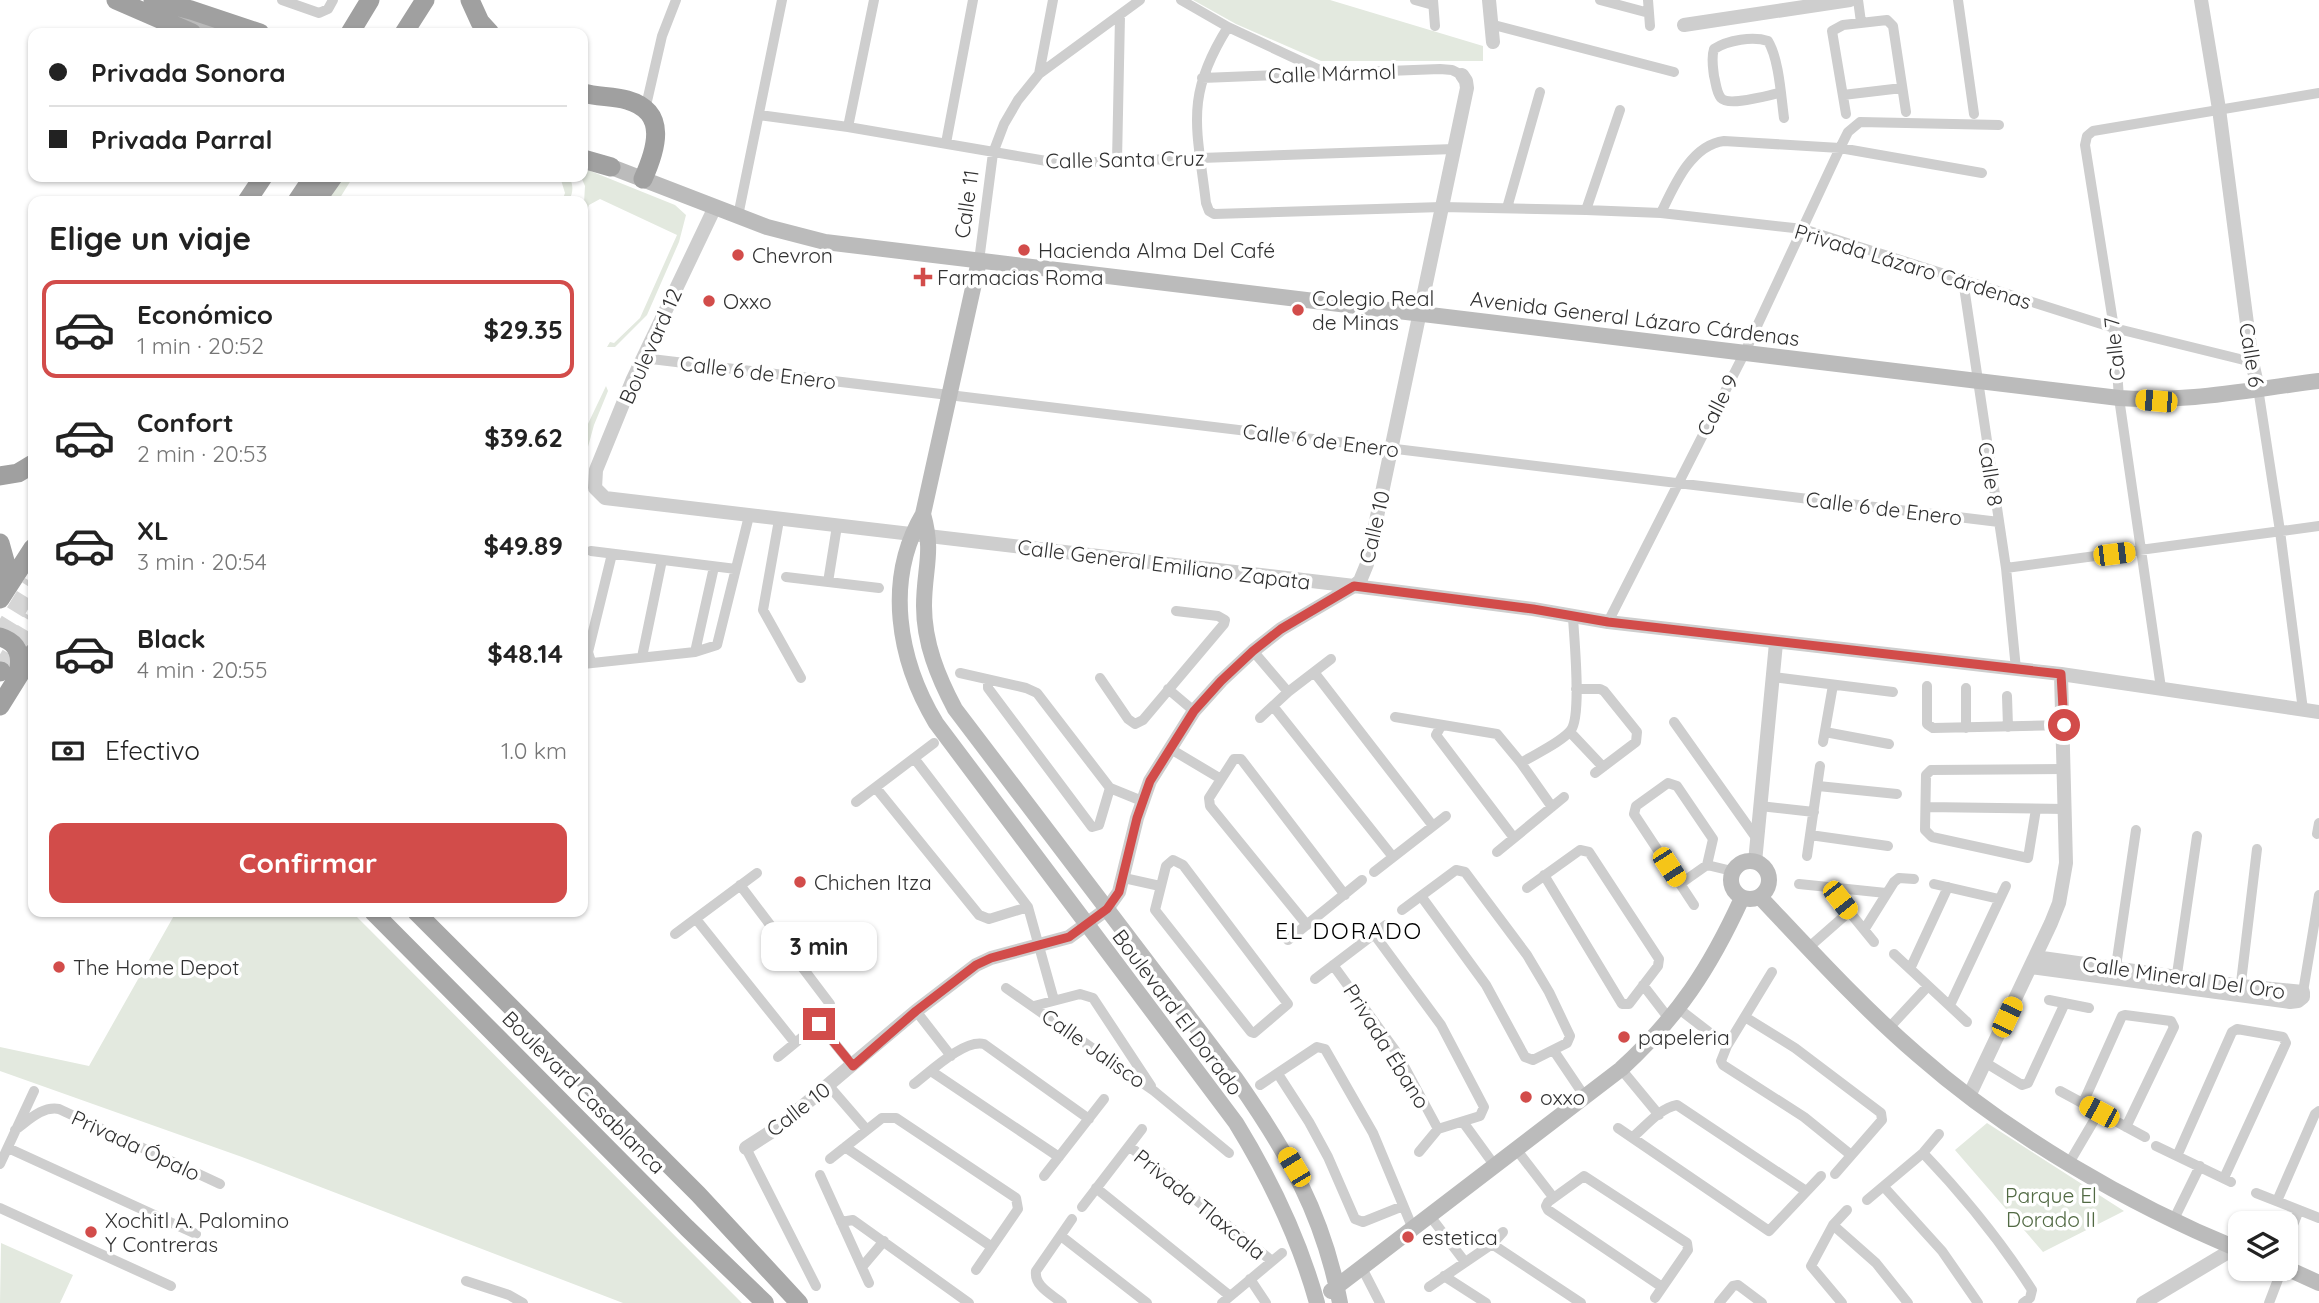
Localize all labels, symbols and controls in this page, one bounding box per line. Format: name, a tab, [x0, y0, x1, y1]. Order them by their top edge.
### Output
text: Privada Sonora	[91, 56, 286, 89]
street label: Calle Mármol	[1267, 58, 1397, 88]
text: Privada Parral	[91, 123, 272, 156]
street label: Calle Santa Cruz	[1045, 145, 1205, 173]
street label: Calle 11	[948, 168, 984, 240]
text: Elige un viaje	[49, 218, 251, 258]
street label: Privada Lázaro Cárdenas	[1791, 218, 2035, 314]
place label: Hacienda Alma Del Café	[1038, 237, 1275, 263]
place label: Chevron	[752, 242, 833, 268]
marker: Hacienda Alma Del Café	[1016, 242, 1032, 258]
marker: Chevron	[730, 247, 746, 263]
place label: Farmacias Roma	[937, 264, 1103, 290]
marker: Farmacias Roma	[915, 269, 931, 285]
street label: Boulevard 12	[613, 284, 687, 408]
place label: Colegio Real de Minas	[1312, 285, 1434, 335]
street label: Avenida General Lázaro Cárdenas	[1469, 285, 1801, 351]
place label: Oxxo	[723, 288, 772, 314]
marker: Oxxo	[701, 293, 717, 309]
icon: car	[53, 298, 116, 361]
text: Económico	[137, 298, 273, 331]
marker: Colegio Real de Minas	[1290, 302, 1306, 318]
text: $29.35	[484, 313, 563, 346]
street label: Calle 7	[2098, 315, 2130, 382]
street label: Calle 6	[2234, 321, 2270, 389]
text: 1 min · 20:52	[137, 331, 264, 360]
street label: Calle 6 de Enero	[678, 350, 838, 394]
street label: Calle 9	[1691, 370, 1743, 440]
car	[2135, 389, 2178, 413]
icon: car	[53, 406, 116, 469]
text: Confort	[137, 406, 234, 439]
street label: Calle 6 de Enero	[1241, 418, 1401, 462]
text: $39.62	[484, 421, 563, 454]
text: 2 min · 20:53	[137, 439, 268, 468]
street label: Calle 8	[1973, 440, 2009, 508]
street label: Calle 6 de Enero	[1804, 486, 1964, 530]
street label: Calle 10	[1353, 488, 1395, 566]
icon: car	[53, 514, 116, 577]
text: XL	[137, 514, 169, 547]
text: $49.89	[483, 529, 563, 562]
street label: Calle General Emiliano Zapata	[1016, 533, 1312, 595]
car	[2092, 541, 2137, 567]
text: 3 min · 20:54	[137, 547, 267, 576]
icon: car	[53, 622, 116, 685]
text: Black	[137, 622, 206, 655]
text: $48.14	[487, 637, 563, 670]
text: 4 min · 20:55	[137, 655, 267, 684]
route start	[2048, 709, 2080, 741]
icon: cash	[49, 732, 87, 770]
text: Efectivo	[105, 734, 200, 767]
text: 1.0 km	[501, 736, 567, 765]
button: Confirmar	[49, 823, 567, 903]
car	[1649, 844, 1690, 890]
place label: Chichen Itza	[814, 869, 932, 895]
marker: Chichen Itza	[792, 874, 808, 890]
car	[1819, 877, 1862, 923]
district label: EL DORADO	[1275, 916, 1423, 945]
callout: 3 min	[761, 922, 877, 972]
street label: Boulevard El Dorado	[1107, 924, 1249, 1100]
text: 3 min	[789, 932, 849, 961]
street label: Calle Mineral Del Oro	[2081, 950, 2287, 1004]
place label: The Home Depot	[73, 954, 239, 980]
marker: The Home Depot	[51, 959, 67, 975]
street label: Privada Ébano	[1338, 979, 1436, 1113]
car	[1989, 994, 2026, 1040]
street label: Calle Jalisco	[1037, 1003, 1151, 1093]
street label: Boulevard Casablanca	[497, 1005, 671, 1179]
route end	[803, 1008, 835, 1040]
place label: papeleria	[1638, 1024, 1730, 1050]
marker: papeleria	[1616, 1029, 1632, 1045]
street label: Calle 10	[761, 1076, 835, 1142]
place label: oxxo	[1540, 1084, 1585, 1110]
marker: oxxo	[1518, 1089, 1534, 1105]
car	[2076, 1093, 2123, 1131]
street label: Privada Ópalo	[68, 1104, 204, 1186]
street label: Privada Tlaxcala	[1129, 1143, 1271, 1265]
car	[1275, 1144, 1314, 1190]
park label: Parque El Dorado II	[2005, 1182, 2097, 1232]
place label: Xochitl A. Palomino Y Contreras	[105, 1207, 289, 1257]
map controls	[2228, 1211, 2298, 1281]
button: layers	[2228, 1211, 2298, 1281]
marker: Xochitl A. Palomino Y Contreras	[83, 1224, 99, 1240]
place label: estetica	[1422, 1224, 1498, 1250]
marker: estetica	[1400, 1229, 1416, 1245]

